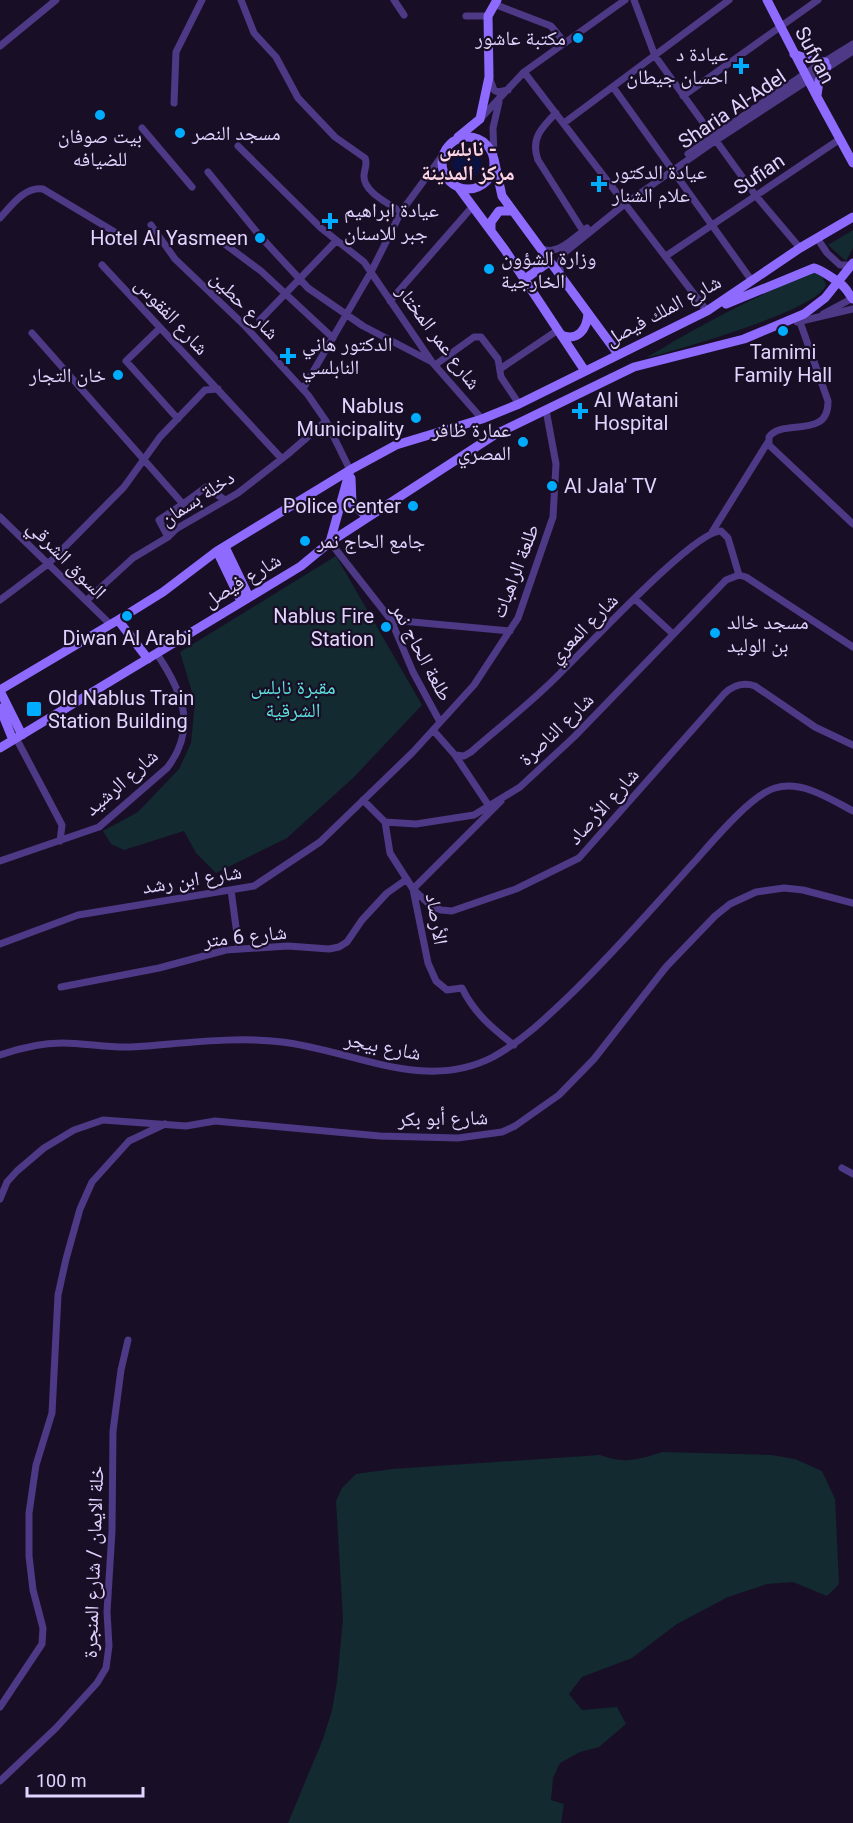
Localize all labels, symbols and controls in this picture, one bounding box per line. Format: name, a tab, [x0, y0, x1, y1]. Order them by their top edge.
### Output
street label: Sufyan	[790, 22, 840, 88]
place label: مكتبة عاشور	[474, 26, 566, 50]
marker: مكتبة عاشور	[571, 31, 585, 45]
place label: عيادة د احسان جيطان	[626, 42, 728, 89]
marker: عيادة د احسان جيطان	[732, 57, 750, 75]
street label: Sharia Al-Adel	[674, 64, 790, 154]
marker: بيت صوفان للضيافه	[93, 108, 107, 122]
place label: مسجد النصر	[191, 121, 281, 145]
place label: بيت صوفان للضيافه	[58, 124, 142, 171]
marker: مسجد النصر	[173, 126, 187, 140]
district label: نابلس - مركز المدينة	[421, 137, 515, 185]
street label: Sufian	[729, 148, 789, 200]
place label: عيادة الدكتور علام الشنار	[611, 160, 707, 209]
marker: عيادة الدكتور علام الشنار	[590, 175, 608, 193]
place label: عيادة ابراهيم جبر للاسنان	[344, 198, 439, 245]
marker: عيادة ابراهيم جبر للاسنان	[321, 212, 339, 230]
place label: Hotel Al Yasmeen	[90, 226, 248, 250]
marker: Hotel Al Yasmeen	[253, 231, 267, 245]
place label: وزارة الشؤون الخارجية	[501, 246, 596, 293]
marker: وزارة الشؤون الخارجية	[482, 262, 496, 276]
street label: شارع حطين	[205, 266, 284, 345]
street label: شارع الملك فيصل	[601, 269, 726, 351]
street label: شارع الفقوس	[129, 272, 214, 360]
street label: شارع عمر المختار	[390, 279, 486, 395]
marker: Tamimi Family Hall	[776, 324, 790, 338]
place label: الدكتور هاني النابلسي	[302, 332, 392, 383]
place label: Tamimi Family Hall	[734, 340, 832, 387]
marker: الدكتور هاني النابلسي	[279, 347, 297, 365]
place label: خان التجار	[28, 363, 106, 387]
marker: خان التجار	[111, 368, 125, 382]
place label: Al Watani Hospital	[594, 388, 679, 435]
place label: Nablus Municipality	[296, 394, 405, 441]
marker: Al Watani Hospital	[571, 402, 589, 420]
marker: Nablus Municipality	[409, 411, 423, 425]
place label: عمارة ظافر المصري	[431, 418, 511, 469]
marker: عمارة ظافر المصري	[516, 435, 530, 449]
street label: دخلة بسمان	[155, 465, 239, 531]
place label: Al Jala' TV	[564, 474, 657, 498]
marker: Al Jala' TV	[545, 479, 559, 493]
place label: Police Center	[283, 494, 401, 518]
marker: Police Center	[406, 499, 420, 513]
street label: السوق الشرقي	[20, 514, 112, 606]
street label: طلعة الراهبات	[486, 521, 544, 621]
place label: جامع الحاج نمر	[316, 529, 426, 554]
marker: جامع الحاج نمر	[298, 534, 312, 548]
street label: شارع فيصل	[199, 548, 286, 613]
street label: شارع المعري	[543, 588, 626, 671]
street label: طلعة الحاج نمر	[385, 598, 458, 705]
place label: Nablus Fire Station	[273, 604, 374, 651]
marker: Diwan Al Arabi	[120, 609, 134, 623]
place label: مسجد خالد بن الوليد	[727, 610, 809, 657]
marker: Nablus Fire Station	[379, 620, 393, 634]
place label: Diwan Al Arabi	[62, 626, 192, 650]
marker: مسجد خالد بن الوليد	[708, 626, 722, 640]
park label: مقبرة نابلس الشرقية	[250, 675, 336, 722]
place label: Old Nablus Train Station Building	[48, 686, 194, 733]
street label: شارع الناصرة	[514, 687, 599, 771]
marker: Old Nablus Train Station Building	[25, 700, 43, 718]
street label: شارع الرشيد	[79, 743, 163, 821]
street label: شارع الأرصاد	[562, 763, 644, 850]
street label: شارع ابن رشد	[141, 859, 244, 900]
street label: الأرصاد	[421, 891, 453, 947]
street label: شارع 6 متر	[201, 920, 288, 953]
street label: شارع بيجر	[342, 1027, 423, 1066]
street label: شارع أبو بكر	[397, 1105, 488, 1132]
street label: خلة الايمان / شارع المنجرة	[78, 1465, 109, 1659]
scale bar	[27, 1760, 142, 1798]
text: 100 m	[36, 1770, 87, 1791]

